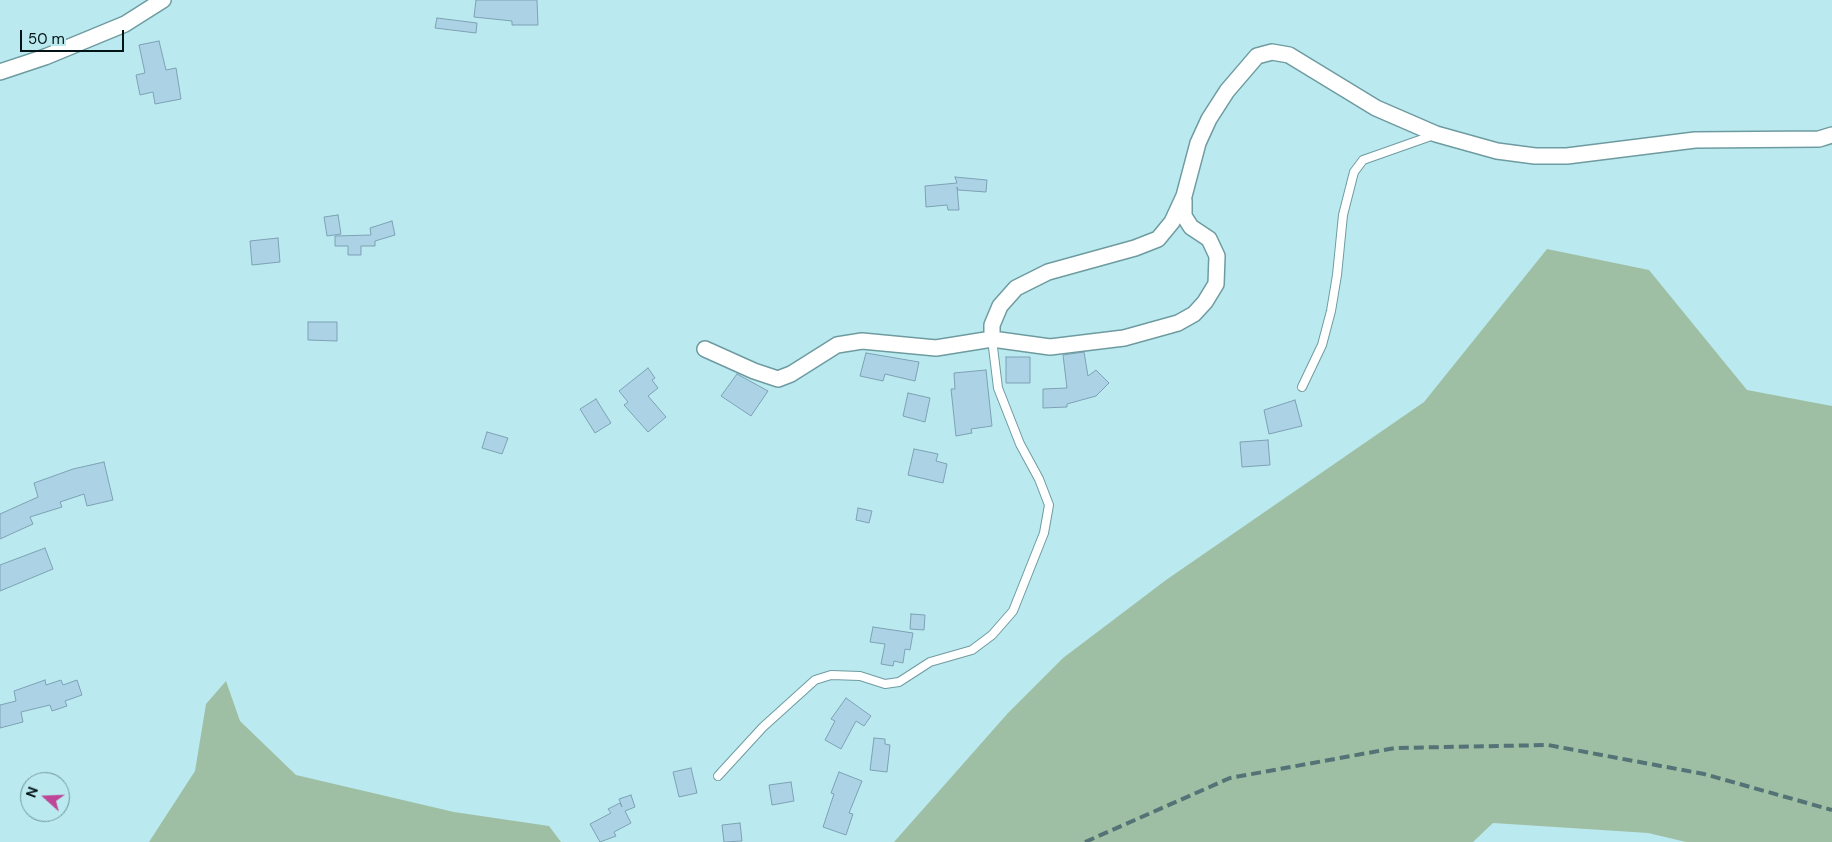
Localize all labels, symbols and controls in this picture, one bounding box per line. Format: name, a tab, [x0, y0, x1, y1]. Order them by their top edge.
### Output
scale bar	[22, 20, 126, 52]
text: 50 m	[28, 29, 65, 49]
north arrow	[20, 772, 70, 822]
text: N	[22, 784, 42, 800]

